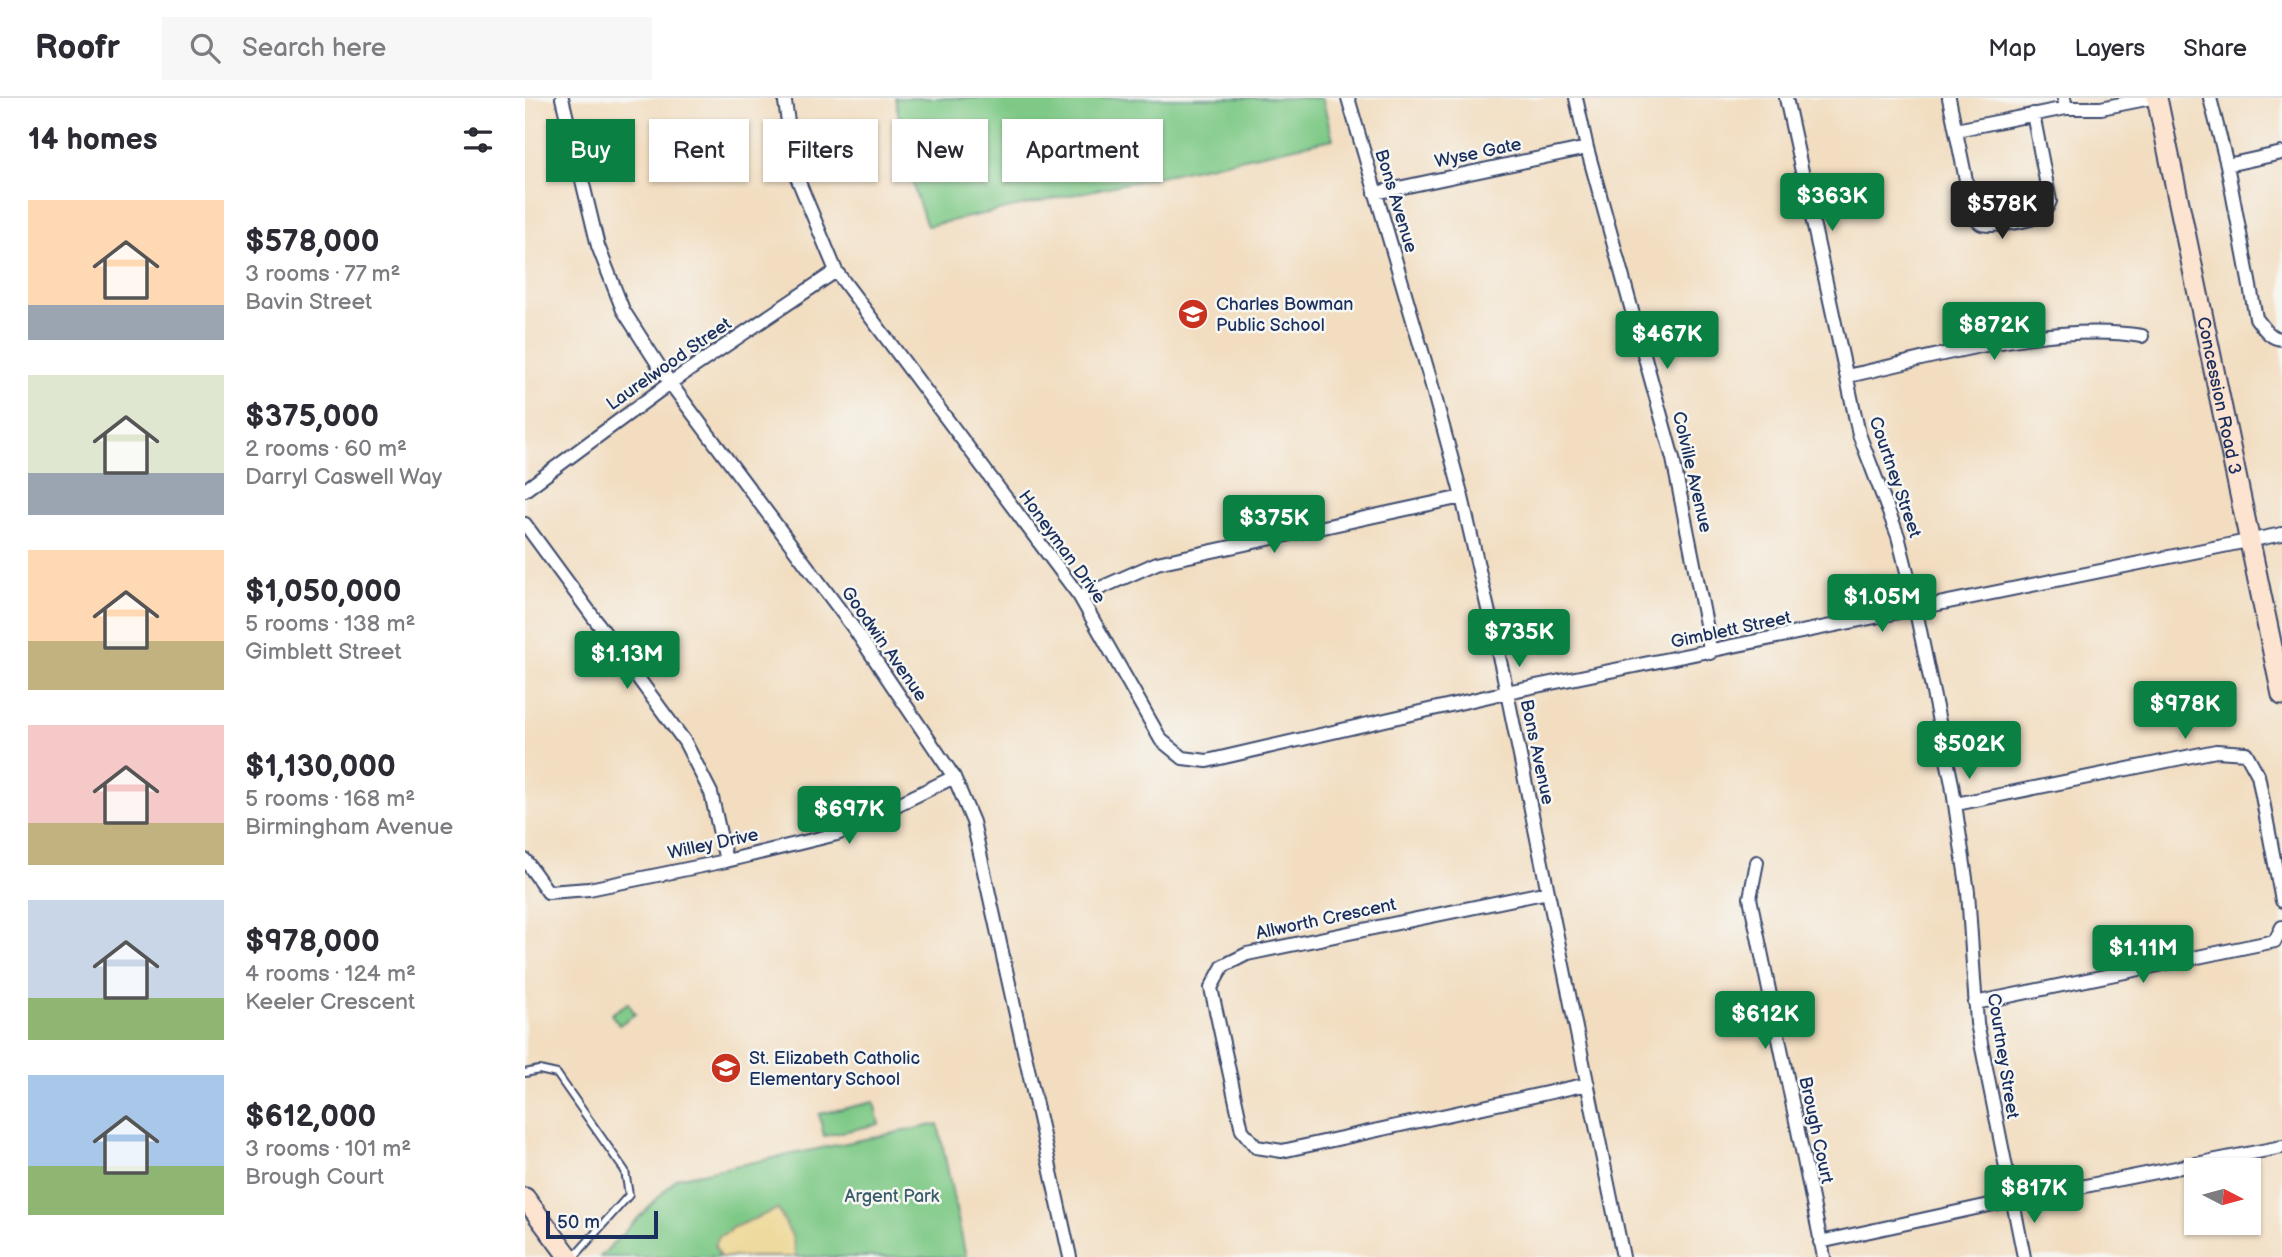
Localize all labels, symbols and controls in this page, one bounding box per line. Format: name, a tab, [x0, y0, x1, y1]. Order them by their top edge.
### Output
search box	[162, 17, 652, 80]
text: Roofr	[35, 28, 120, 68]
icon: search	[186, 29, 224, 67]
text: Search here	[242, 33, 386, 64]
text: Map	[1988, 34, 2036, 63]
text: Layers	[2074, 34, 2145, 63]
text: Share	[2183, 34, 2247, 63]
chip: Buy	[546, 119, 635, 182]
chip: Rent	[649, 119, 749, 182]
chip: Filters	[763, 119, 878, 182]
chip: New	[892, 119, 988, 182]
chip: Apartment	[1002, 119, 1163, 182]
icon: filters	[459, 121, 497, 159]
text: 14 homes	[28, 122, 157, 158]
street label: Wyse Gate	[1433, 134, 1524, 172]
street label: Bons Avenue	[1370, 147, 1422, 255]
pin: $363K	[1783, 174, 1881, 233]
pin: $578K	[1953, 181, 2051, 241]
text: $363K	[1796, 182, 1868, 210]
text: $578K	[1967, 190, 2037, 218]
text: $578,000	[245, 224, 379, 260]
icon: home	[84, 228, 168, 312]
text: 3 rooms · 77 m²	[245, 260, 401, 288]
text: Bavin Street	[245, 288, 372, 316]
place label: Charles Bowman Public School	[1216, 294, 1354, 336]
school or university icon: Charles Bowman Public School	[1176, 297, 1210, 331]
pin: $872K	[1945, 302, 2043, 362]
text: $872K	[1958, 311, 2030, 339]
pin: $467K	[1618, 312, 1716, 371]
street label: Laurelwood Street	[603, 313, 736, 415]
street label: Concession Road 3	[2193, 315, 2246, 476]
text: $467K	[1632, 320, 1702, 348]
text: $375,000	[245, 399, 379, 435]
icon: home	[84, 403, 168, 487]
street label: Colville Avenue	[1668, 409, 1716, 535]
street label: Courtney Street	[1864, 414, 1926, 541]
text: 2 rooms · 60 m²	[245, 435, 407, 463]
text: Darryl Caswell Way	[245, 463, 442, 491]
street label: Honeyman Drive	[1014, 486, 1110, 608]
pin: $375K	[1225, 496, 1323, 555]
text: $375K	[1239, 504, 1309, 532]
text: $1,050,000	[245, 574, 401, 610]
pin: $1.05M	[1825, 574, 1939, 634]
icon: home	[84, 578, 168, 662]
street label: Goodwin Avenue	[837, 583, 932, 706]
text: $1.05M	[1843, 583, 1921, 611]
street label: Gimblett Street	[1669, 607, 1794, 653]
text: 5 rooms · 138 m²	[245, 610, 415, 638]
pin: $735K	[1470, 610, 1568, 669]
text: $735K	[1484, 618, 1554, 646]
pin: $1.13M	[570, 632, 684, 691]
text: Gimblett Street	[245, 638, 401, 666]
text: $1.13M	[591, 640, 663, 668]
pin: $978K	[2136, 682, 2234, 741]
text: $978K	[2150, 690, 2220, 718]
street label: Bons Avenue	[1516, 698, 1558, 807]
pin: $502K	[1920, 722, 2018, 781]
text: $502K	[1933, 730, 2005, 758]
text: $1,130,000	[245, 749, 396, 785]
icon: home	[84, 753, 168, 837]
text: 5 rooms · 168 m²	[245, 785, 415, 813]
pin: $697K	[800, 786, 898, 846]
text: $697K	[814, 795, 884, 823]
text: Birmingham Avenue	[245, 813, 453, 841]
street label: Willey Drive	[666, 824, 761, 864]
street label: Allworth Crescent	[1254, 894, 1398, 944]
text: $978,000	[245, 924, 380, 960]
pin: $1.11M	[2086, 926, 2200, 985]
icon: home	[84, 928, 168, 1012]
text: $1.11M	[2108, 934, 2178, 962]
text: 4 rooms · 124 m²	[245, 960, 416, 988]
text: Keeler Crescent	[245, 988, 415, 1016]
pin: $612K	[1716, 992, 1814, 1051]
street label: Courtney Street	[1983, 992, 2023, 1121]
text: $612K	[1731, 1000, 1799, 1028]
place label: St. Elizabeth Catholic Elementary School	[749, 1048, 920, 1090]
school or university icon: St. Elizabeth Catholic Elementary School	[709, 1051, 743, 1085]
street label: Brough Court	[1794, 1075, 1838, 1186]
text: $612,000	[245, 1099, 376, 1135]
icon: home	[84, 1103, 168, 1187]
text: 3 rooms · 101 m²	[245, 1135, 411, 1163]
north arrow	[2184, 1158, 2261, 1236]
map controls	[2184, 1158, 2261, 1235]
text: Brough Court	[245, 1163, 384, 1191]
pin: $817K	[1985, 1166, 2083, 1225]
text: $817K	[2001, 1174, 2068, 1202]
park label: Argent Park	[845, 1186, 940, 1207]
scale bar	[546, 1208, 658, 1240]
text: 50 m	[557, 1211, 600, 1234]

